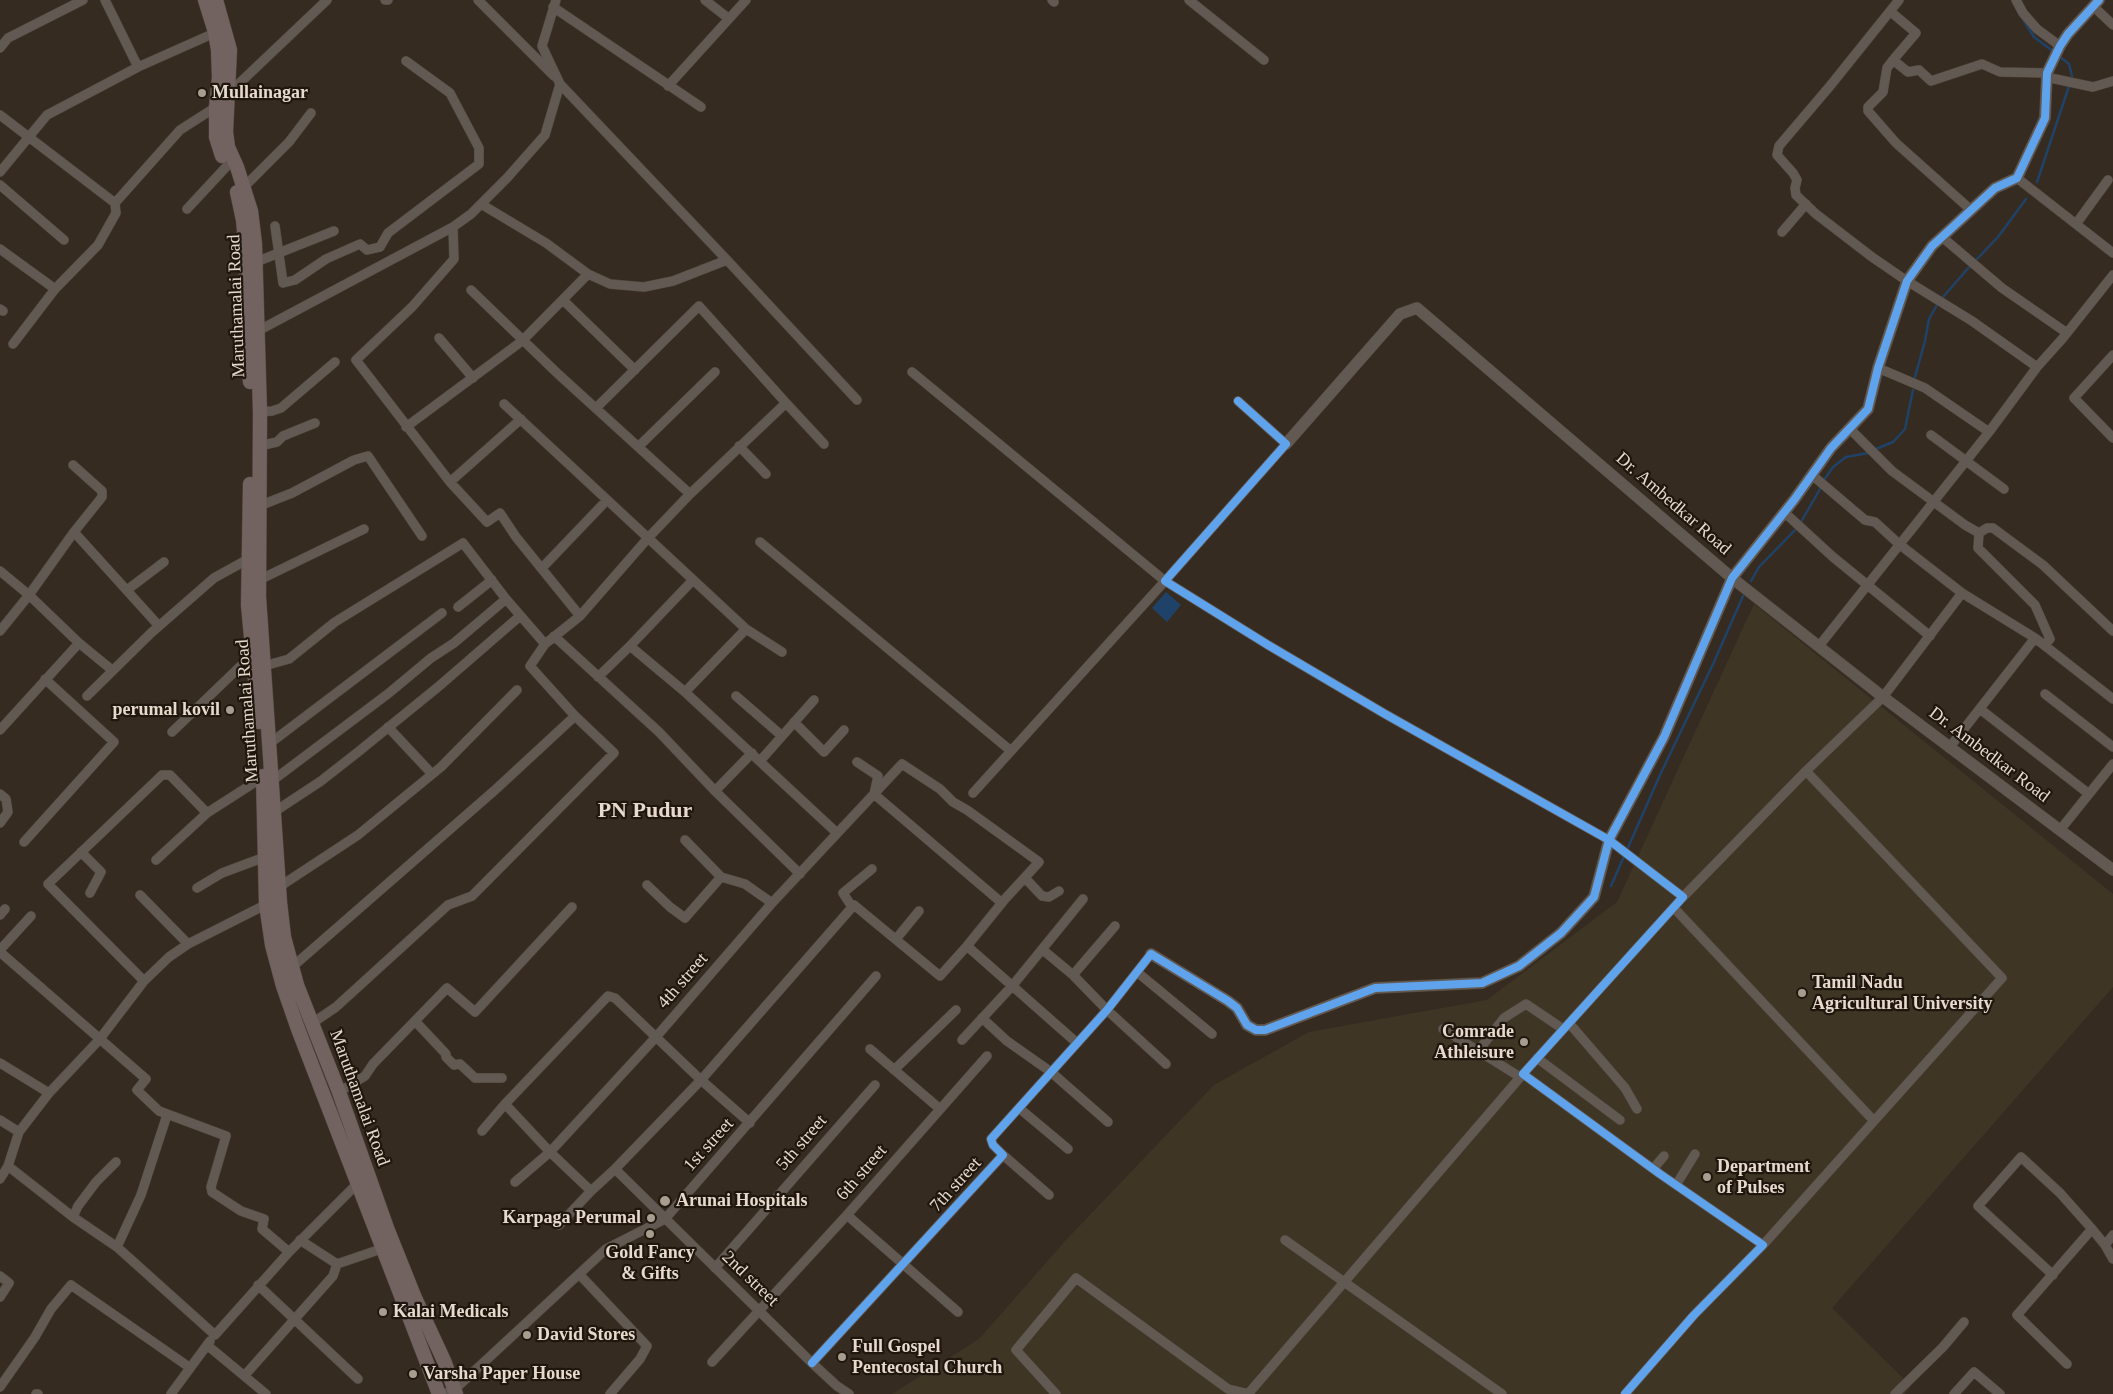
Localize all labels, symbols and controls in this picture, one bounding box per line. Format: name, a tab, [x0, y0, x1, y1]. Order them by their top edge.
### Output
place label: Mullainagar	[212, 82, 308, 104]
marker: Mullainagar	[196, 87, 208, 99]
street label: Maruthamalai Road	[224, 234, 250, 378]
street label: Dr. Ambedkar Road	[1611, 448, 1735, 560]
street label: Maruthamalai Road	[232, 639, 264, 783]
place label: perumal kovil	[112, 699, 220, 721]
street label: Dr. Ambedkar Road	[1924, 703, 2054, 807]
marker: perumal kovil	[224, 704, 236, 716]
district label: PN Pudur	[598, 798, 692, 824]
street label: 4th street	[653, 949, 713, 1013]
place label: Tamil Nadu Agricultural University	[1812, 972, 1992, 1014]
marker: Tamil Nadu Agricultural University	[1796, 987, 1808, 999]
place label: Comrade Athleisure	[1434, 1021, 1514, 1064]
street label: Maruthamalai Road	[324, 1027, 394, 1169]
marker: Comrade Athleisure	[1518, 1036, 1530, 1048]
street label: 5th street	[772, 1111, 832, 1175]
street label: 1st street	[679, 1114, 739, 1176]
street label: 6th street	[832, 1141, 892, 1205]
street label: 7th street	[926, 1153, 986, 1217]
place label: Department of Pulses	[1717, 1156, 1810, 1198]
marker: Department of Pulses	[1701, 1171, 1713, 1183]
place label: Arunai Hospitals	[676, 1190, 808, 1212]
marker: Arunai Hospitals	[658, 1194, 672, 1208]
place label: Karpaga Perumal	[503, 1207, 641, 1229]
marker: Karpaga Perumal	[645, 1212, 657, 1224]
marker: Gold Fancy & Gifts	[644, 1228, 656, 1240]
place label: Gold Fancy & Gifts	[605, 1242, 695, 1284]
street label: 2nd street	[717, 1247, 783, 1311]
place label: Kalai Medicals	[393, 1301, 508, 1323]
marker: Kalai Medicals	[377, 1306, 389, 1318]
place label: David Stores	[537, 1324, 635, 1346]
marker: David Stores	[521, 1329, 533, 1341]
place label: Full Gospel Pentecostal Church	[852, 1336, 1002, 1378]
marker: Full Gospel Pentecostal Church	[836, 1351, 848, 1363]
place label: Varsha Paper House	[423, 1363, 580, 1385]
marker: Varsha Paper House	[407, 1368, 419, 1380]

